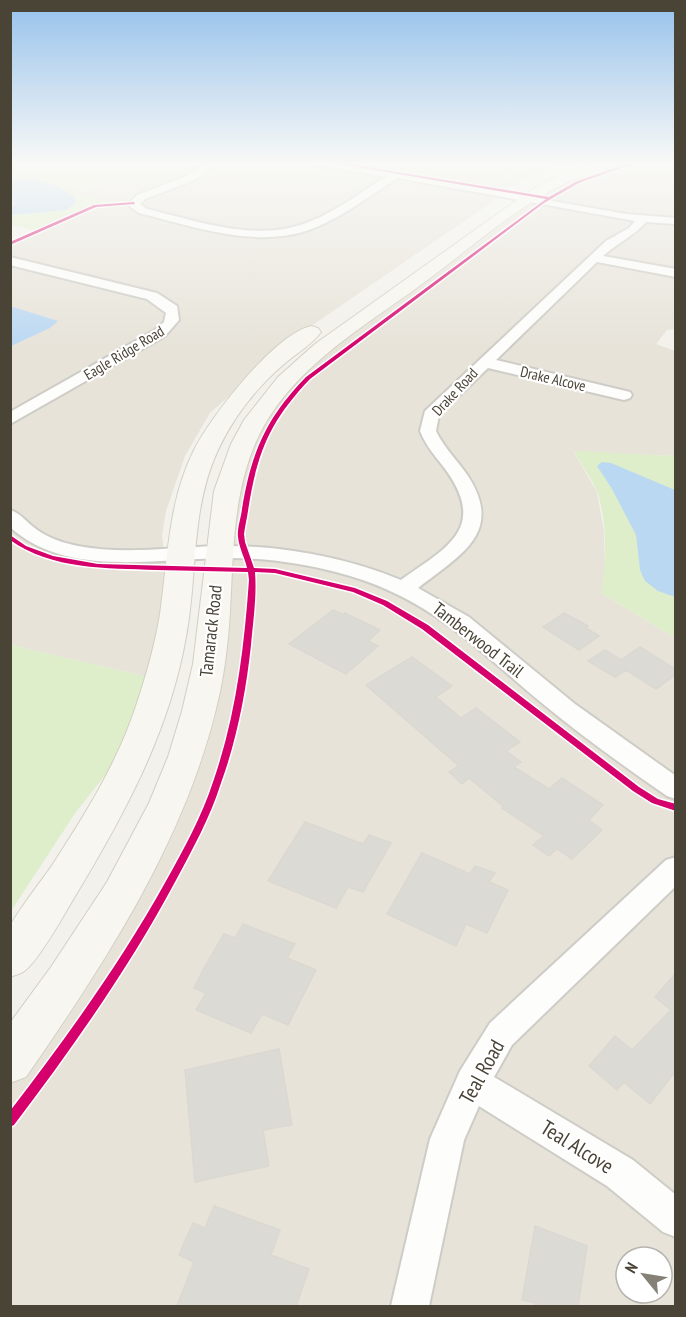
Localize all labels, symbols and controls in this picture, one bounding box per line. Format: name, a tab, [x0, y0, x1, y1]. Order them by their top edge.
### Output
street label: Eagle Ridge Road	[80, 321, 167, 384]
street label: Drake Alcove	[519, 362, 588, 395]
street label: Drake Road	[428, 364, 482, 420]
street label: Tamarack Road	[194, 584, 227, 678]
street label: Tamberwood Trail	[428, 597, 529, 683]
street label: Teal Road	[453, 1035, 510, 1109]
street label: Teal Alcove	[536, 1114, 619, 1179]
north arrow	[614, 1245, 674, 1305]
text: N	[620, 1259, 642, 1276]

